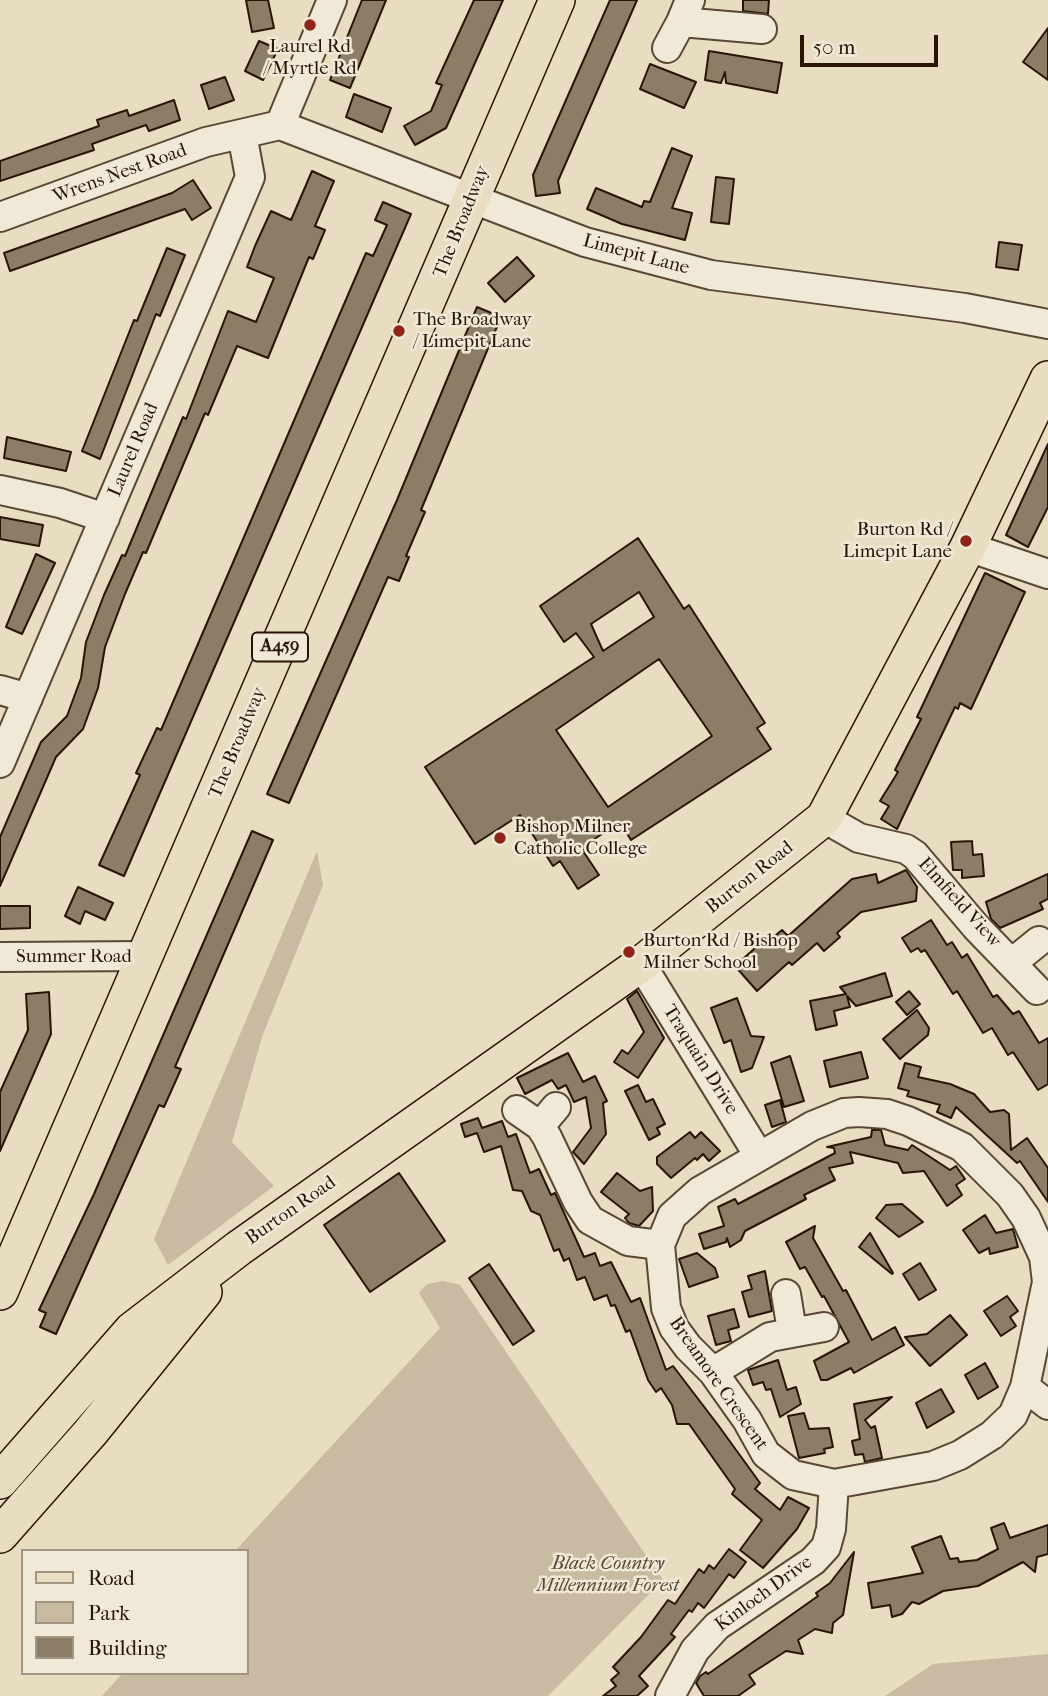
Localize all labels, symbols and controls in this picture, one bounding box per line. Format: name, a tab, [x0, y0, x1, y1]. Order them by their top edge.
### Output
marker: Laurel Rd / Myrtle Rd	[302, 17, 318, 33]
scale bar	[803, 21, 941, 65]
text: 50 m	[813, 35, 856, 59]
place label: Laurel Rd / Myrtle Rd	[263, 36, 357, 80]
street label: Wrens Nest Road	[50, 139, 190, 209]
street label: The Broadway	[429, 163, 495, 281]
street label: Limepit Lane	[580, 230, 692, 280]
place label: The Broadway / Limepit Lane	[413, 309, 532, 353]
marker: The Broadway / Limepit Lane	[391, 323, 407, 339]
street label: Laurel Road	[104, 400, 164, 500]
place label: Burton Rd / Limepit Lane	[843, 519, 952, 563]
marker: Burton Rd / Limepit Lane	[958, 533, 974, 549]
road number: A459	[252, 632, 308, 662]
street label: The Broadway	[204, 684, 272, 802]
place label: Bishop Milner Catholic College	[514, 816, 647, 860]
marker: Bishop Milner Catholic College	[492, 830, 508, 846]
street label: Burton Road	[702, 837, 798, 919]
street label: Elmfield View	[913, 853, 1005, 953]
place label: Burton Rd / Bishop Milner School	[643, 930, 798, 974]
marker: Burton Rd / Bishop Milner School	[621, 944, 637, 960]
street label: Summer Road	[16, 946, 132, 968]
street label: Traquain Drive	[657, 1001, 743, 1119]
street label: Burton Road	[241, 1172, 341, 1250]
street label: Breamore Crescent	[663, 1313, 773, 1455]
legend	[21, 1549, 248, 1675]
street label: Kinloch Drive	[711, 1551, 817, 1637]
park label: Black Country Millennium Forest	[537, 1553, 679, 1597]
text: Road	[88, 1566, 135, 1590]
text: Park	[88, 1601, 130, 1625]
text: Building	[88, 1636, 166, 1660]

